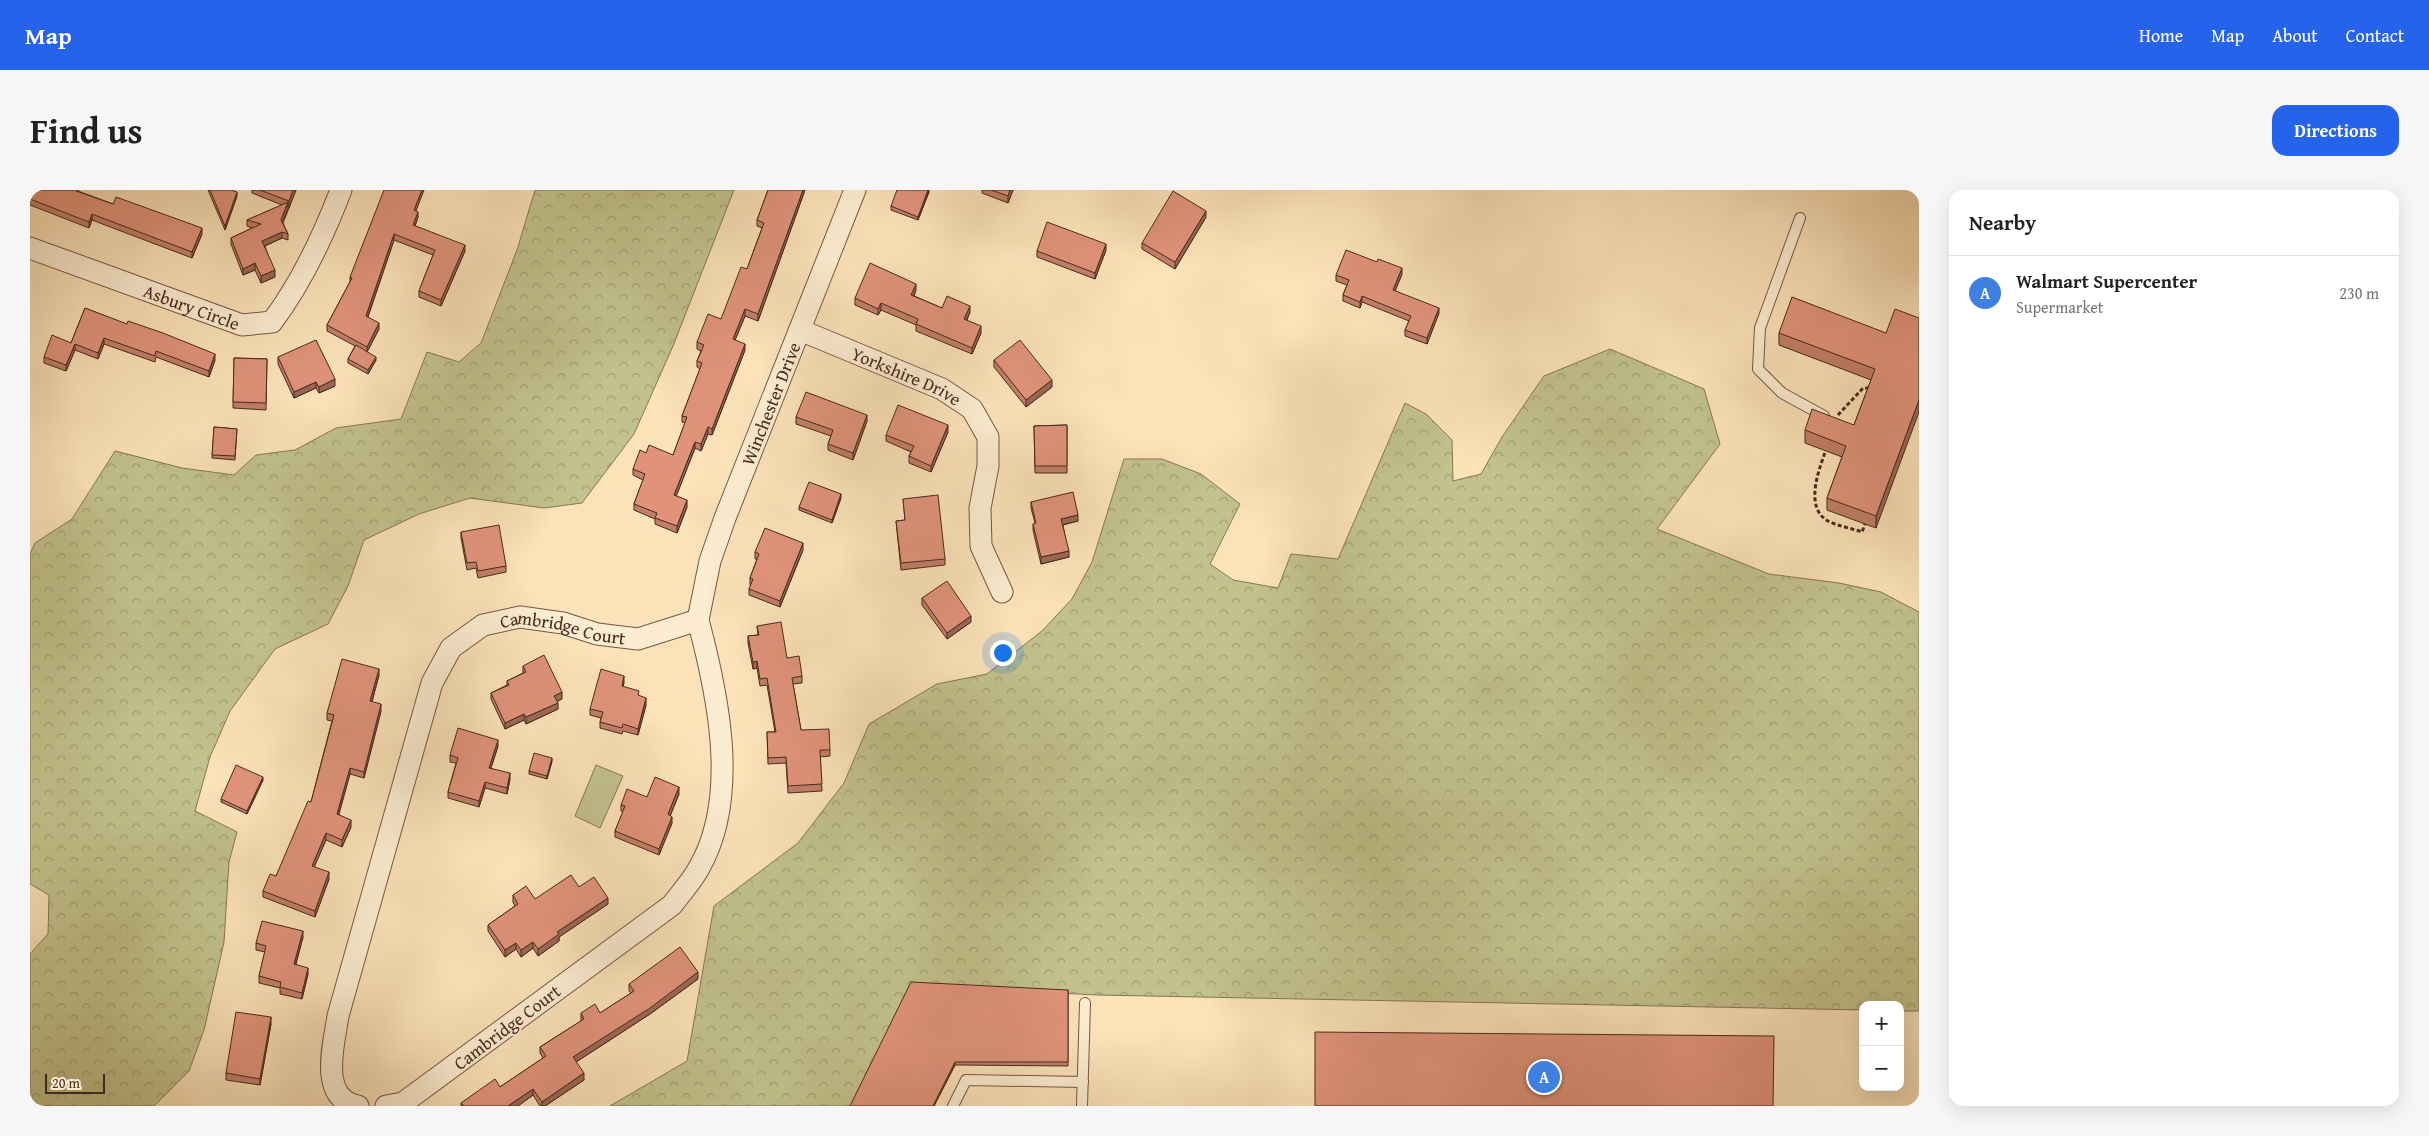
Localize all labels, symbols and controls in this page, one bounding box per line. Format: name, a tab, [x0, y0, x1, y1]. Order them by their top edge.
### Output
text: Map	[25, 18, 72, 53]
text: Home	[2139, 22, 2183, 49]
text: Map	[2211, 22, 2244, 49]
text: About	[2272, 22, 2318, 49]
text: Contact	[2346, 22, 2404, 49]
text: Find us	[30, 105, 143, 156]
button: Directions	[2272, 105, 2399, 156]
text: Nearby	[1969, 207, 2036, 238]
text: Walmart Supercenter	[2016, 267, 2197, 295]
street label: Asbury Circle	[140, 277, 244, 337]
text: A	[1980, 281, 1990, 305]
text: 230 m	[2339, 281, 2379, 305]
text: Supermarket	[2016, 295, 2103, 319]
street label: Winchester Drive	[734, 338, 807, 469]
street label: Yorkshire Drive	[848, 339, 967, 412]
street label: Cambridge Court	[497, 603, 628, 651]
your location	[990, 640, 1016, 666]
street label: Cambridge Court	[448, 977, 567, 1076]
map controls	[1859, 1001, 1904, 1091]
button: +	[1859, 1001, 1904, 1046]
button: −	[1859, 1046, 1904, 1091]
pin: A	[1528, 1058, 1560, 1096]
scale bar	[45, 1071, 105, 1094]
text: 20 m	[52, 1073, 80, 1093]

